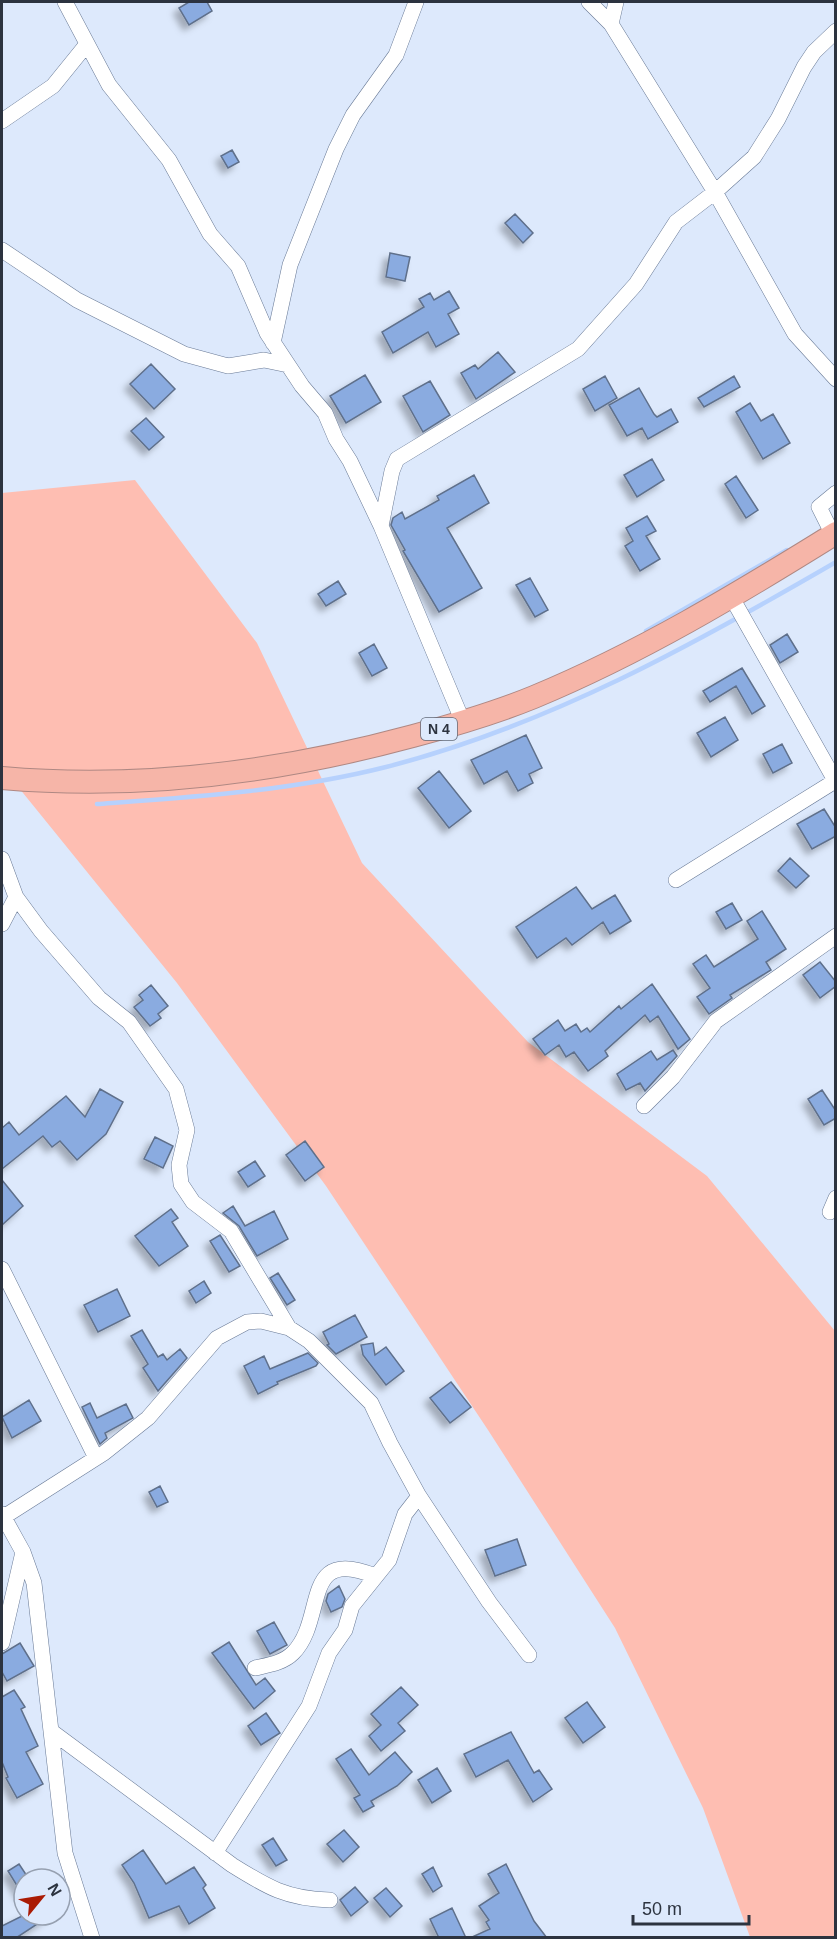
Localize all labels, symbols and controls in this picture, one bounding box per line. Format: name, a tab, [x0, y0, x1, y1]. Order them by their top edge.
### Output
road number: N 4	[421, 718, 457, 740]
north arrow	[12, 1867, 72, 1927]
text: N	[44, 1880, 65, 1899]
scale bar	[633, 1888, 748, 1926]
text: 50 m	[642, 1899, 682, 1919]

